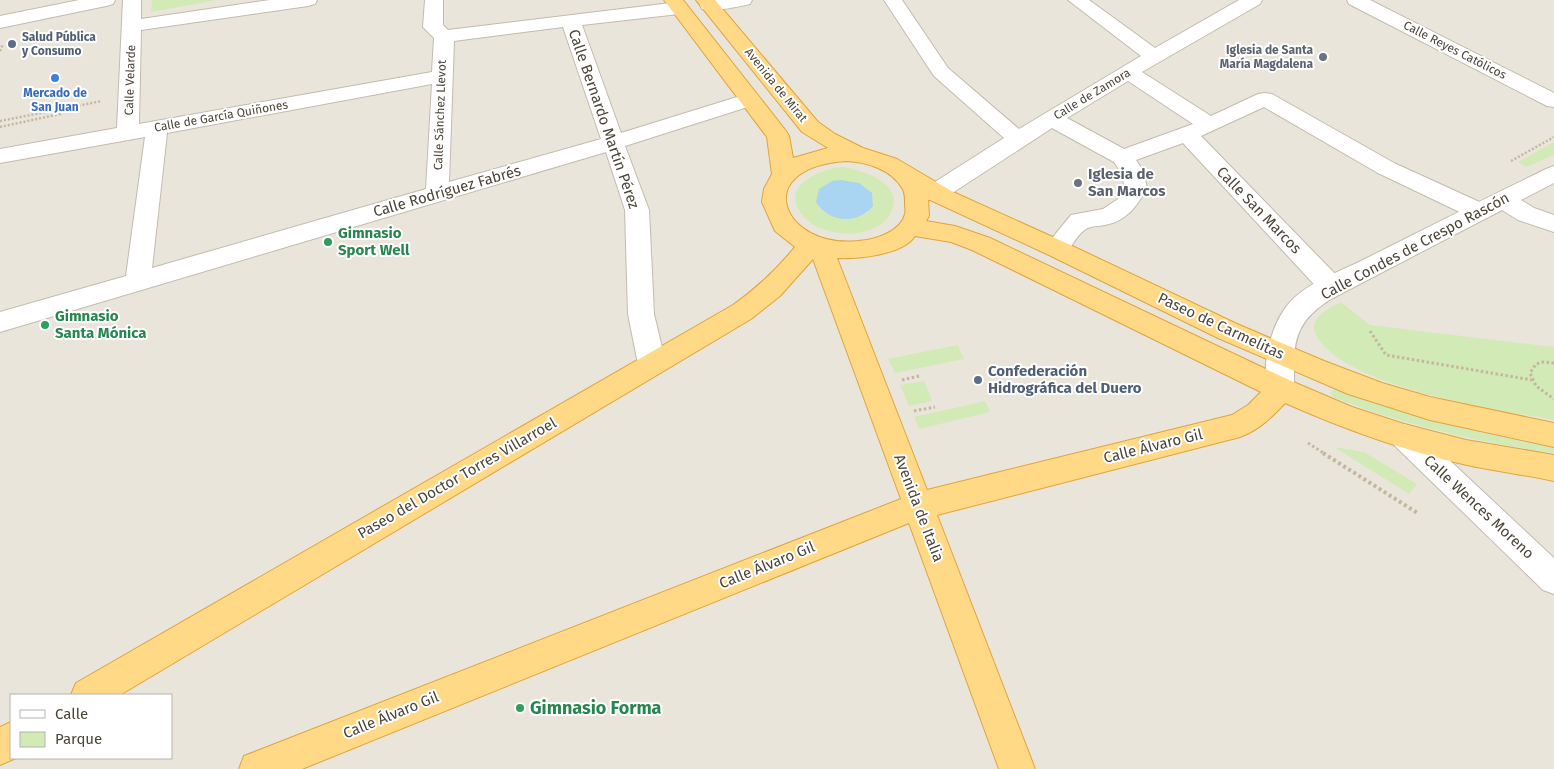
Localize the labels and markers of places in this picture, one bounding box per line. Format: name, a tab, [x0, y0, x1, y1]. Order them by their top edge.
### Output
place label: Salud Pública y Consumo	[21, 30, 96, 58]
marker: Salud Pública y Consumo	[6, 38, 18, 50]
place label: Iglesia de Santa María Magdalena	[1220, 43, 1313, 71]
marker: Iglesia de Santa María Magdalena	[1317, 51, 1329, 63]
marker: Mercado de San Juan	[49, 72, 61, 84]
place label: Mercado de San Juan	[23, 86, 87, 114]
place label: Iglesia de San Marcos	[1088, 165, 1165, 200]
marker: Iglesia de San Marcos	[1072, 177, 1084, 189]
place label: Gimnasio Sport Well	[338, 224, 410, 259]
marker: Gimnasio Sport Well	[322, 236, 334, 248]
place label: Gimnasio Santa Mónica	[55, 307, 147, 342]
marker: Gimnasio Santa Mónica	[39, 319, 51, 331]
place label: Confederación Hidrográfica del Duero	[988, 362, 1142, 397]
marker: Confederación Hidrográfica del Duero	[972, 374, 984, 386]
place label: Gimnasio Forma	[530, 697, 662, 719]
marker: Gimnasio Forma	[514, 702, 526, 714]

